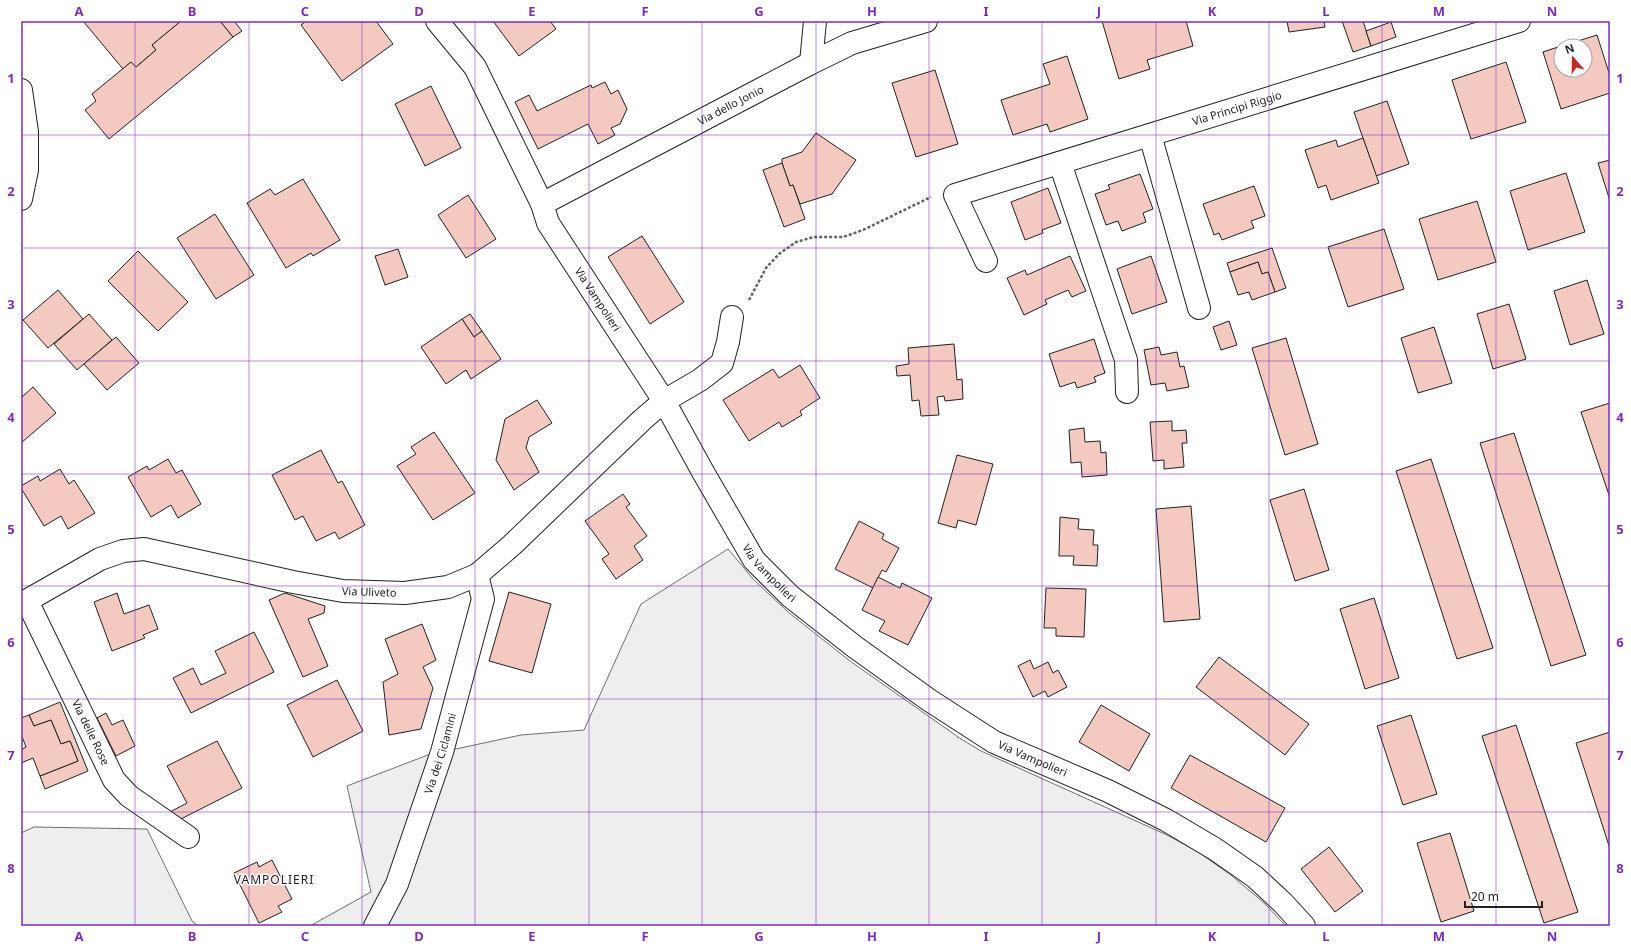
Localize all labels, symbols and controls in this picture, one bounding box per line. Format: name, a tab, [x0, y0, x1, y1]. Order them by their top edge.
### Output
text: A	[75, 2, 84, 20]
text: B	[188, 2, 196, 20]
text: C	[301, 2, 309, 20]
text: D	[414, 2, 424, 20]
text: E	[528, 2, 536, 20]
text: F	[641, 2, 649, 20]
text: G	[754, 2, 764, 20]
text: H	[867, 2, 877, 20]
text: I	[983, 2, 989, 20]
text: J	[1096, 2, 1101, 20]
text: K	[1208, 2, 1217, 20]
text: L	[1322, 2, 1330, 20]
text: M	[1433, 2, 1445, 20]
text: N	[1547, 2, 1557, 20]
north arrow	[1553, 38, 1593, 78]
text: N	[1563, 40, 1576, 57]
text: 1	[7, 69, 15, 87]
text: 1	[1616, 69, 1624, 87]
street label: Via dello Jonio	[695, 81, 766, 128]
street label: Via Principi Riggio	[1190, 87, 1284, 128]
text: 2	[7, 182, 15, 200]
text: 2	[1616, 182, 1624, 200]
street label: Via Vampolieri	[572, 264, 625, 334]
text: 3	[7, 295, 15, 313]
text: 3	[1616, 295, 1624, 313]
text: 4	[7, 408, 15, 426]
text: 4	[1616, 408, 1624, 426]
text: 5	[7, 520, 15, 538]
text: 5	[1616, 520, 1624, 538]
street label: Via Vampolieri	[739, 541, 800, 605]
street label: Via Uliveto	[342, 583, 397, 600]
text: 6	[7, 633, 15, 651]
text: 6	[1616, 633, 1624, 651]
street label: Via delle Rose	[69, 697, 114, 767]
street label: Via dei Ciclamini	[420, 711, 459, 796]
street label: Via Vampolieri	[996, 737, 1070, 780]
text: 7	[7, 746, 15, 764]
text: 7	[1616, 746, 1624, 764]
text: 8	[7, 859, 15, 877]
text: 8	[1616, 859, 1624, 877]
district label: VAMPOLIERI	[234, 871, 314, 888]
scale bar	[1465, 883, 1542, 909]
text: 20 m	[1471, 888, 1499, 905]
text: A	[75, 927, 84, 945]
text: B	[188, 927, 196, 945]
text: C	[301, 927, 309, 945]
text: D	[414, 927, 424, 945]
text: E	[528, 927, 536, 945]
text: F	[641, 927, 649, 945]
text: G	[754, 927, 764, 945]
text: H	[867, 927, 877, 945]
text: I	[983, 927, 989, 945]
text: J	[1096, 927, 1101, 945]
text: K	[1208, 927, 1217, 945]
text: L	[1322, 927, 1330, 945]
text: M	[1433, 927, 1445, 945]
text: N	[1547, 927, 1557, 945]

